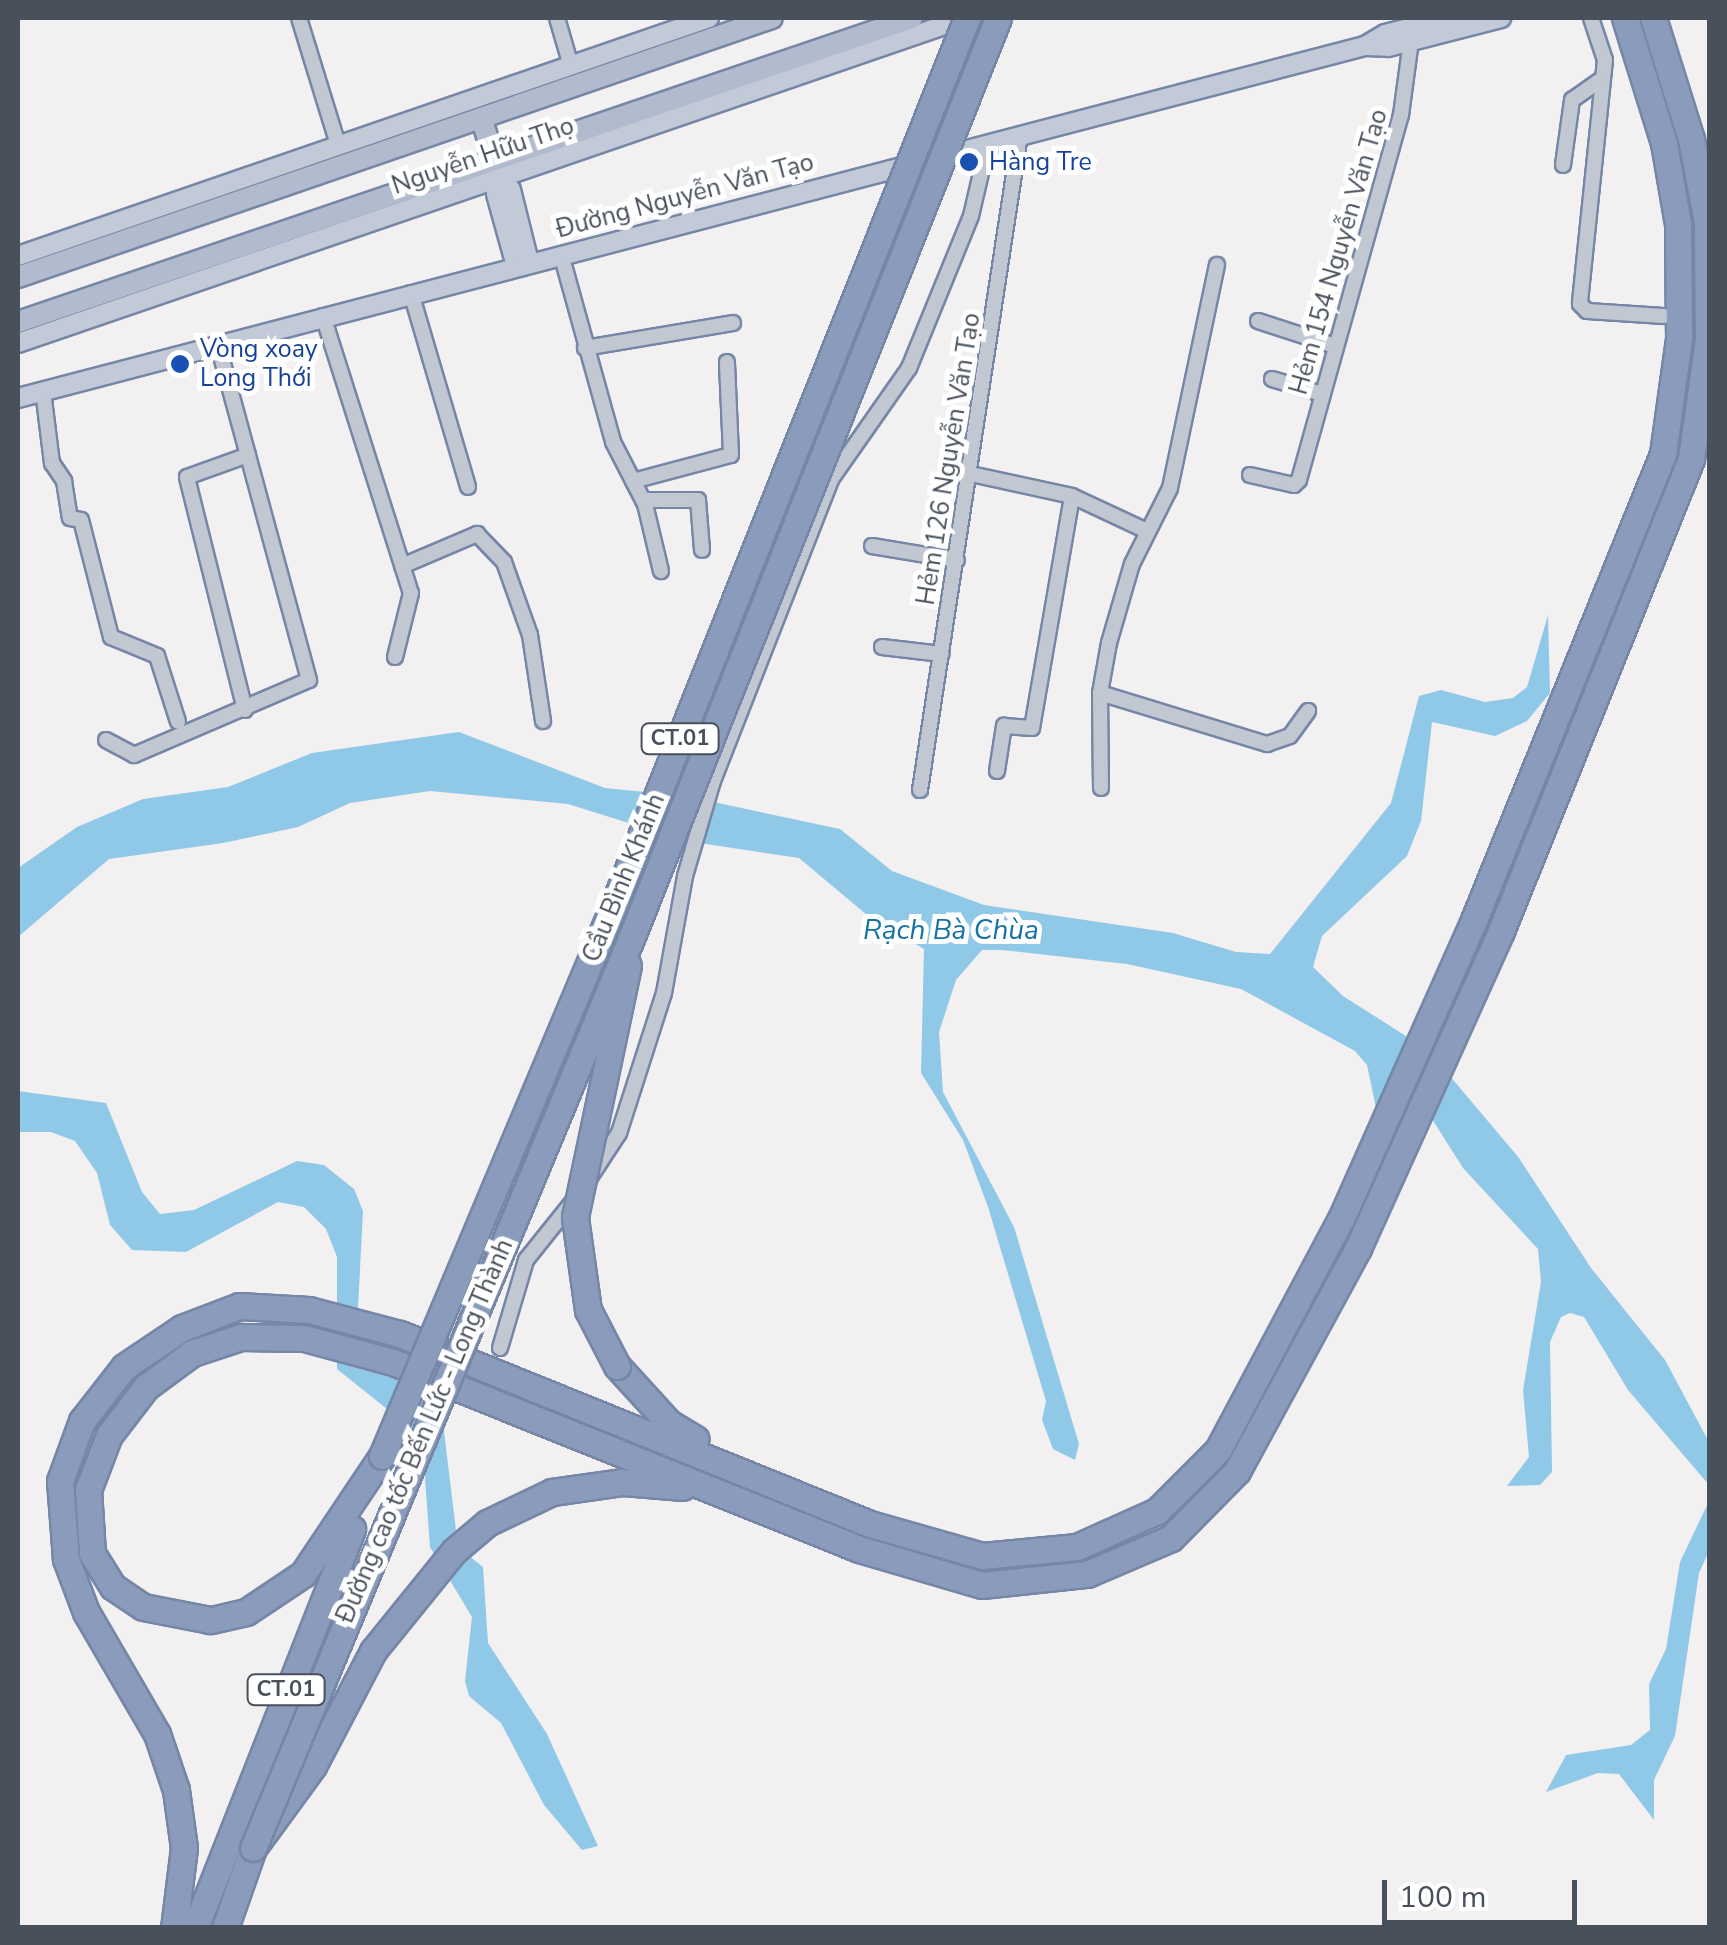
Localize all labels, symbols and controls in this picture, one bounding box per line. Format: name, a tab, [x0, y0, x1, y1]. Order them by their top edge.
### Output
street label: Hẻm 154 Nguyễn Văn Tạo	[1284, 106, 1394, 398]
street label: Nguyễn Hữu Thọ	[388, 111, 578, 201]
street label: Đường Nguyễn Văn Tạo	[553, 147, 817, 245]
place label: Hàng Tre	[989, 147, 1092, 177]
marker: Hàng Tre	[958, 151, 980, 173]
street label: Hẻm 126 Nguyễn Văn Tạo	[911, 311, 987, 607]
place label: Vòng xoay Long Thới	[200, 335, 318, 394]
marker: Vòng xoay Long Thới	[169, 353, 191, 375]
road number: CT.01	[640, 722, 720, 756]
street label: Cầu Bình Khánh	[577, 789, 671, 967]
water label: Rạch Bà Chùa	[863, 913, 1039, 947]
street label: Đường cao tốc Bến Lức - Long Thành	[330, 1235, 520, 1627]
road number: CT.01	[246, 1673, 326, 1707]
scale bar	[1387, 1860, 1582, 1922]
text: 100 m	[1399, 1877, 1486, 1918]

